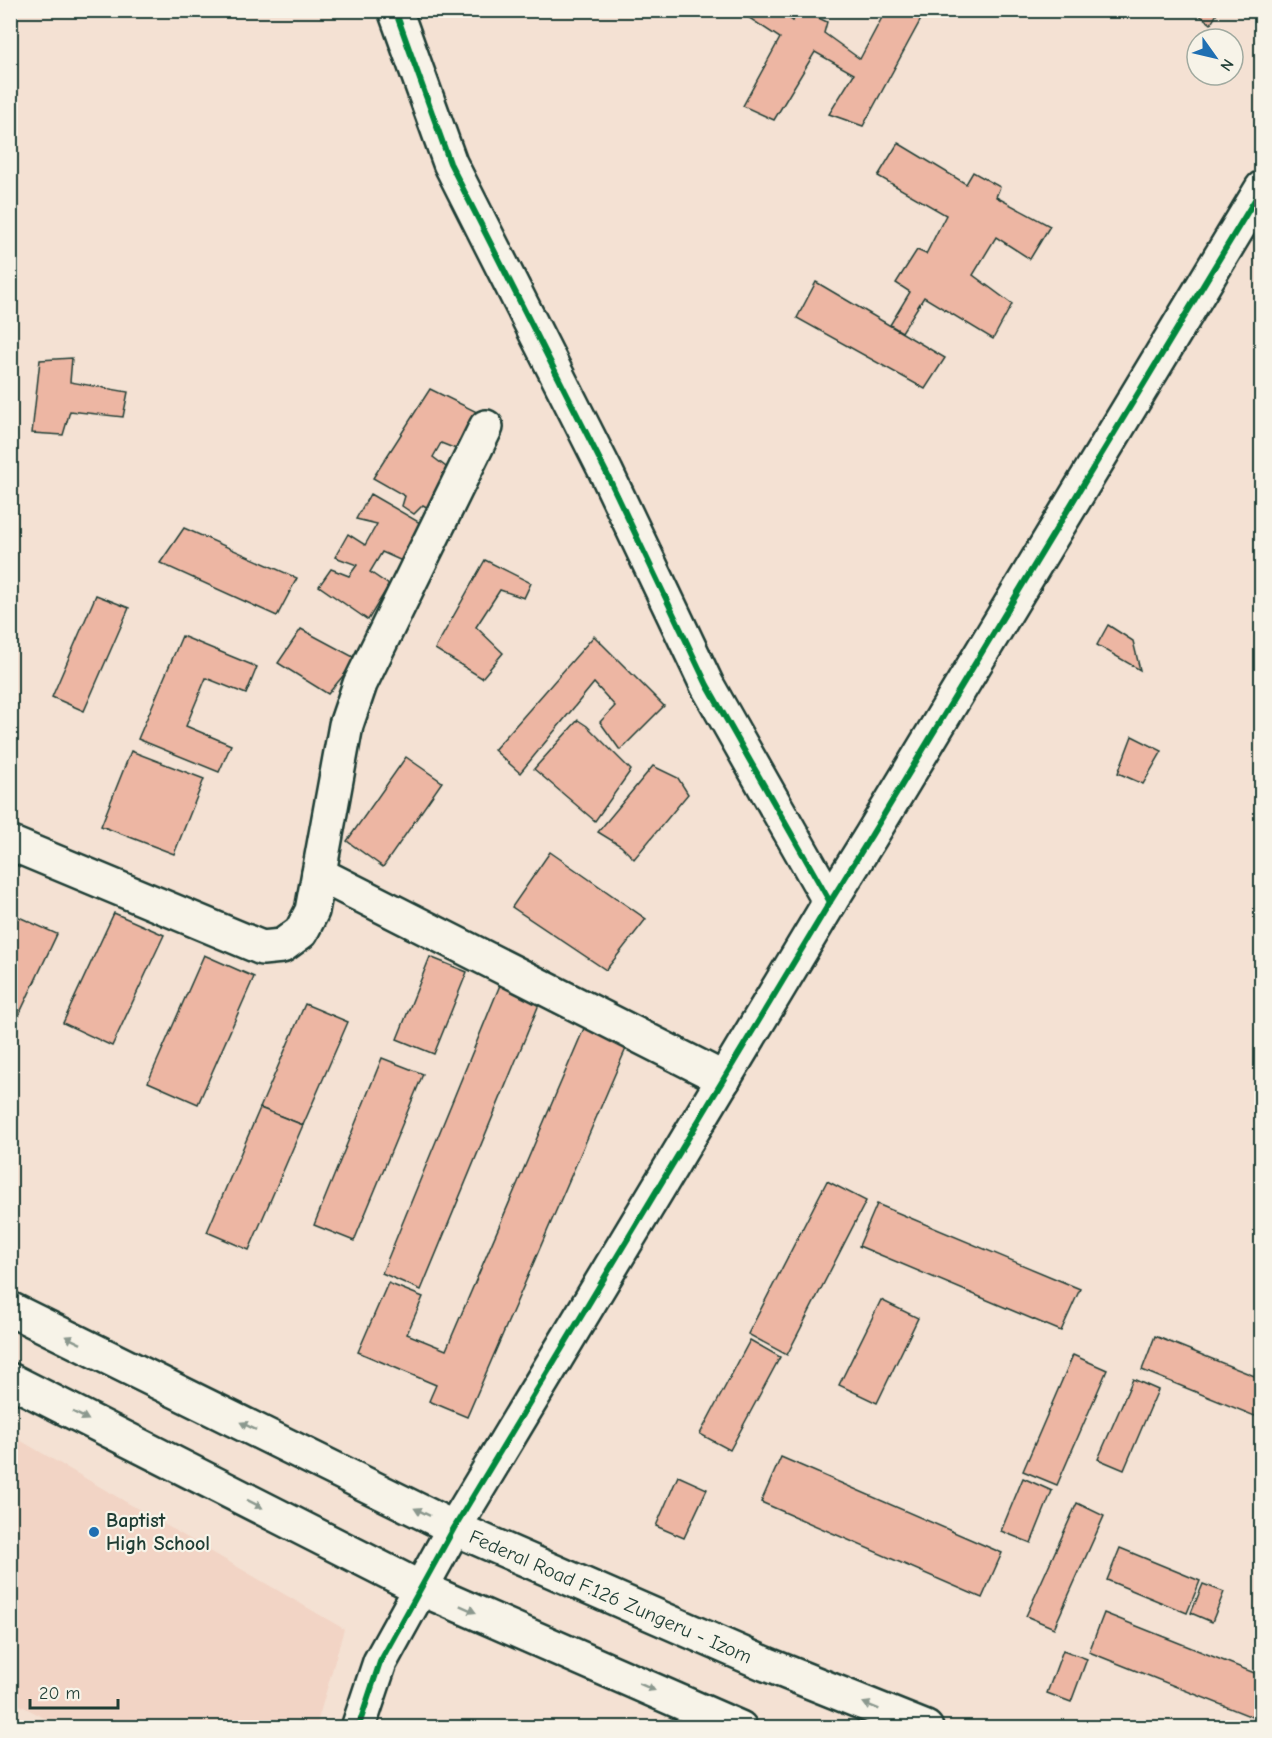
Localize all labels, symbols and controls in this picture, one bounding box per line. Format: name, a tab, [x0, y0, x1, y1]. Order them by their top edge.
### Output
north arrow	[1185, 27, 1245, 87]
text: N	[1216, 55, 1237, 74]
one-way arrow	[64, 1335, 81, 1344]
one-way arrow	[73, 1411, 90, 1421]
one-way arrow	[239, 1421, 256, 1431]
one-way arrow	[247, 1499, 264, 1509]
one-way arrow	[414, 1507, 431, 1517]
place label: Baptist High School	[106, 1509, 210, 1555]
marker: Baptist High School	[87, 1525, 101, 1539]
street label: Federal Road F.126 Zungeru - Izom	[466, 1525, 756, 1668]
one-way arrow	[459, 1604, 477, 1614]
scale bar	[30, 1672, 118, 1710]
one-way arrow	[638, 1682, 656, 1692]
text: 20 m	[39, 1683, 80, 1704]
one-way arrow	[862, 1701, 880, 1711]

